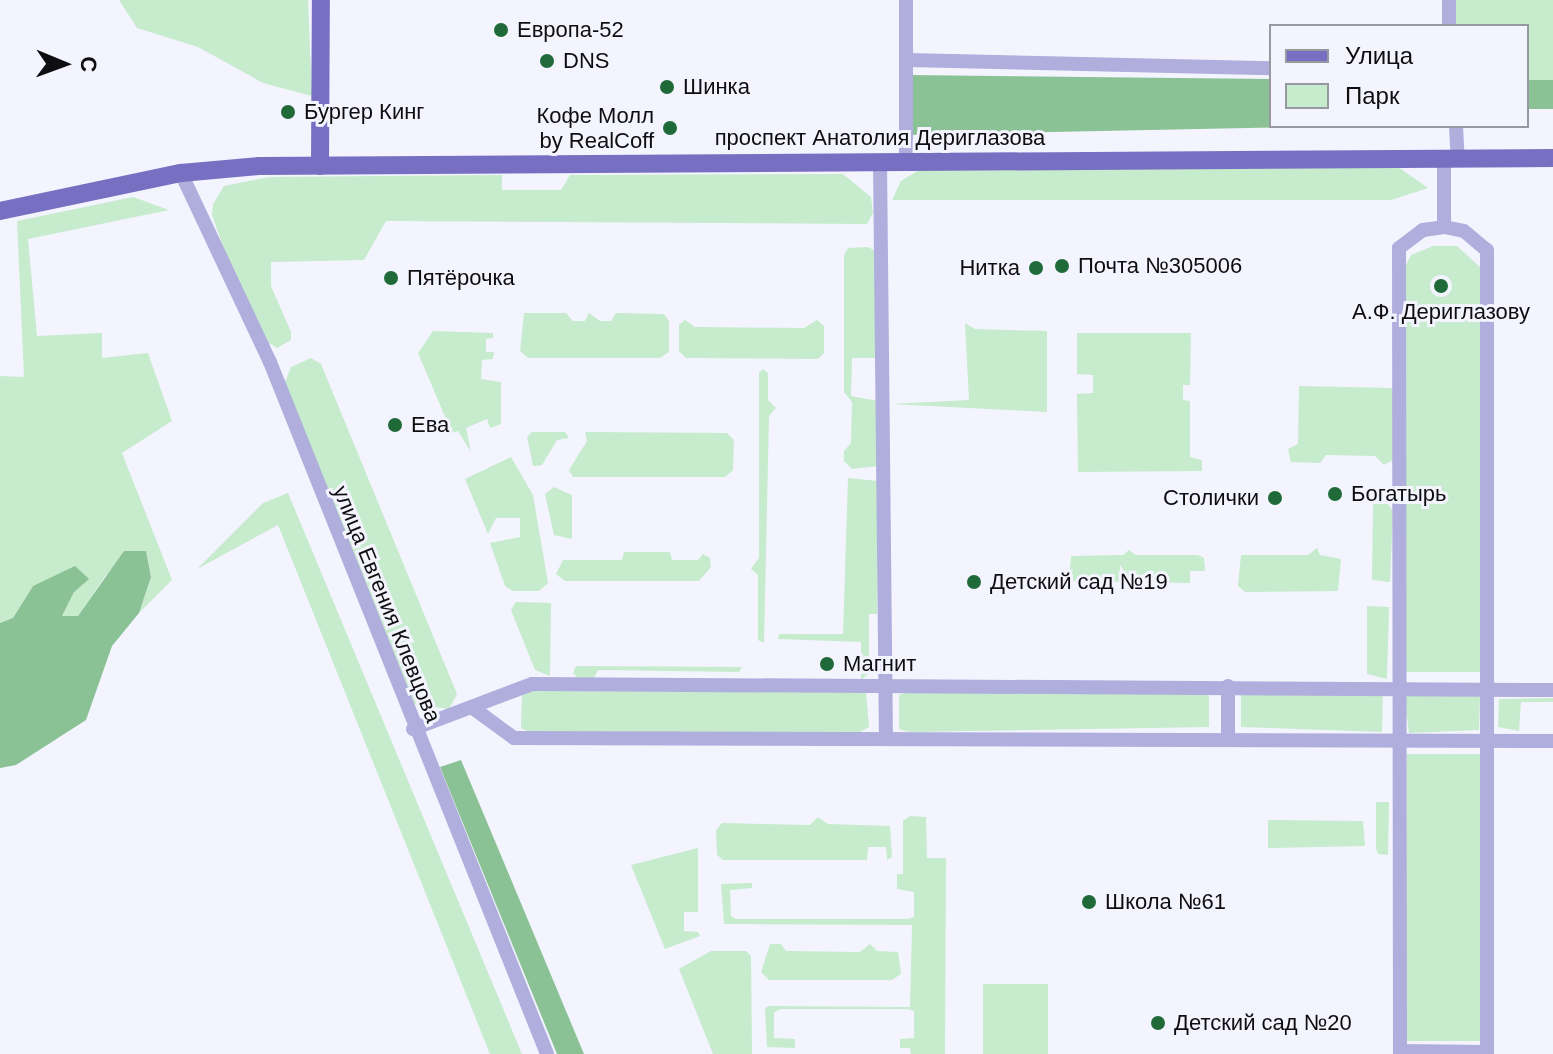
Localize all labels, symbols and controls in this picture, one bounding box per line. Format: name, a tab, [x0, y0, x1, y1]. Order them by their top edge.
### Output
place label: Европа-52	[517, 17, 624, 43]
marker: Европа-52	[492, 21, 510, 39]
north arrow	[24, 24, 104, 104]
legend	[1269, 24, 1529, 128]
text: Улица	[1345, 42, 1413, 69]
place label: DNS	[563, 48, 609, 74]
marker: DNS	[538, 52, 556, 70]
text: С	[76, 56, 101, 73]
place label: Шинка	[683, 74, 750, 100]
marker: Шинка	[658, 78, 676, 96]
text: Парк	[1345, 82, 1399, 109]
place label: Бургер Кинг	[304, 99, 424, 125]
place label: Кофе Молл by RealCoff	[537, 102, 654, 154]
marker: Бургер Кинг	[279, 103, 297, 121]
marker: Кофе Молл by RealCoff	[661, 119, 679, 137]
street label: проспект Анатолия Дериглазова	[715, 125, 1045, 151]
place label: Почта №305006	[1078, 253, 1242, 279]
place label: Нитка	[959, 255, 1020, 281]
marker: Почта №305006	[1053, 257, 1071, 275]
marker: Нитка	[1027, 259, 1045, 277]
place label: Пятёрочка	[407, 265, 515, 291]
marker: Пятёрочка	[382, 269, 400, 287]
marker: А.Ф. Дериглазову	[1432, 277, 1450, 295]
place label: А.Ф. Дериглазову	[1352, 299, 1530, 325]
place label: Ева	[411, 412, 449, 438]
marker: Ева	[386, 416, 404, 434]
place label: Богатырь	[1351, 481, 1447, 507]
street label: улица Евгения Клевцова	[327, 482, 447, 726]
place label: Столички	[1163, 485, 1259, 511]
marker: Богатырь	[1326, 485, 1344, 503]
marker: Столички	[1266, 489, 1284, 507]
place label: Детский сад №19	[990, 569, 1168, 595]
marker: Детский сад №19	[965, 573, 983, 591]
place label: Магнит	[843, 651, 916, 677]
marker: Магнит	[818, 655, 836, 673]
place label: Школа №61	[1105, 889, 1226, 915]
marker: Школа №61	[1080, 893, 1098, 911]
place label: Детский сад №20	[1174, 1010, 1352, 1036]
marker: Детский сад №20	[1149, 1014, 1167, 1032]

